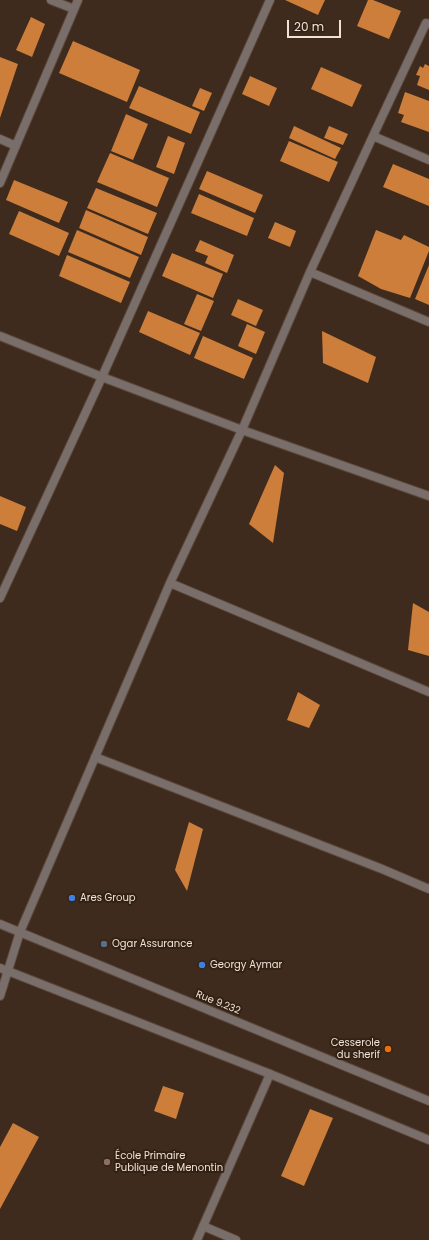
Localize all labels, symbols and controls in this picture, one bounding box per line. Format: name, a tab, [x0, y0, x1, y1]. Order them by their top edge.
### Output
scale bar	[289, 12, 343, 38]
text: 20 m	[294, 18, 324, 35]
place label: Ares Group	[80, 892, 136, 904]
marker: Ares Group	[67, 893, 77, 903]
place label: Ogar Assurance	[112, 938, 193, 950]
marker: Ogar Assurance	[99, 939, 109, 949]
place label: Georgy Aymar	[210, 959, 282, 971]
marker: Georgy Aymar	[197, 960, 207, 970]
street label: Rue 9.232	[194, 989, 242, 1017]
place label: Cesserole du sherif	[331, 1037, 380, 1060]
marker: Cesserole du sherif	[383, 1044, 393, 1054]
place label: École Primaire Publique de Menontin	[115, 1150, 223, 1174]
marker: École Primaire Publique de Menontin	[102, 1157, 112, 1167]

